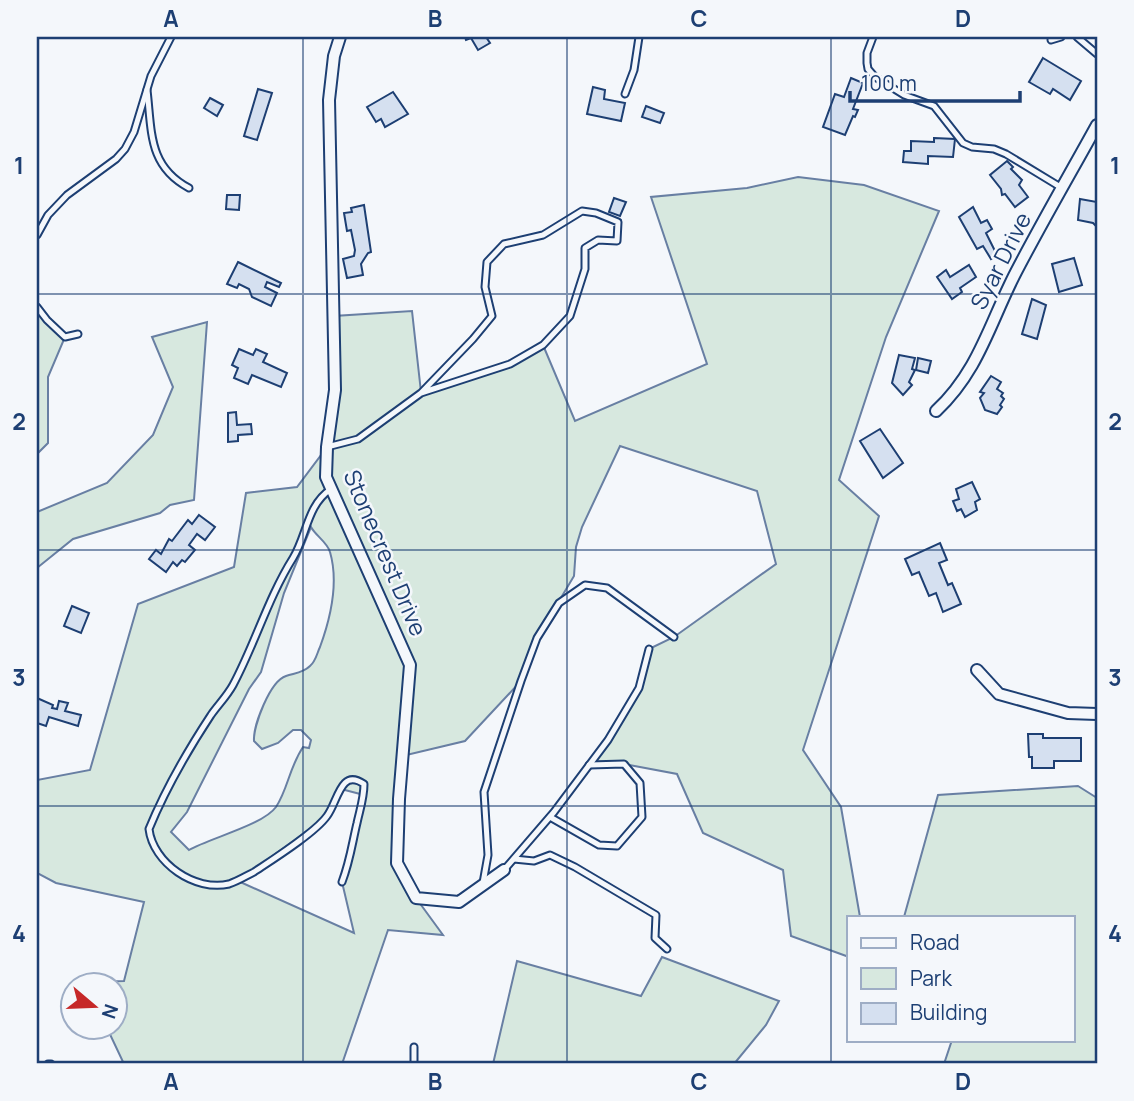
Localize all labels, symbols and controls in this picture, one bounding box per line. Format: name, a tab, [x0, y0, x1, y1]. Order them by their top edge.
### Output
text: A	[163, 2, 179, 34]
text: B	[428, 2, 442, 34]
text: C	[691, 2, 708, 34]
text: D	[955, 2, 971, 34]
scale bar	[850, 60, 1020, 104]
text: 100 m	[861, 69, 917, 97]
text: 1	[14, 149, 24, 181]
text: 1	[1110, 149, 1120, 181]
street label: Syar Drive	[962, 206, 1038, 315]
text: 2	[12, 405, 26, 437]
text: 2	[1108, 405, 1122, 437]
street label: Stonecrest Drive	[337, 465, 435, 641]
text: 3	[12, 661, 26, 693]
text: 3	[1108, 661, 1122, 693]
legend	[847, 916, 1074, 1042]
text: 4	[12, 917, 26, 949]
text: 4	[1108, 917, 1122, 949]
text: Road	[910, 928, 960, 956]
text: Park	[910, 964, 952, 992]
north arrow	[60, 972, 130, 1042]
text: Building	[910, 998, 987, 1026]
text: N	[96, 1001, 125, 1022]
text: A	[163, 1065, 179, 1097]
text: B	[428, 1065, 442, 1097]
text: C	[691, 1065, 708, 1097]
text: D	[955, 1065, 971, 1097]

